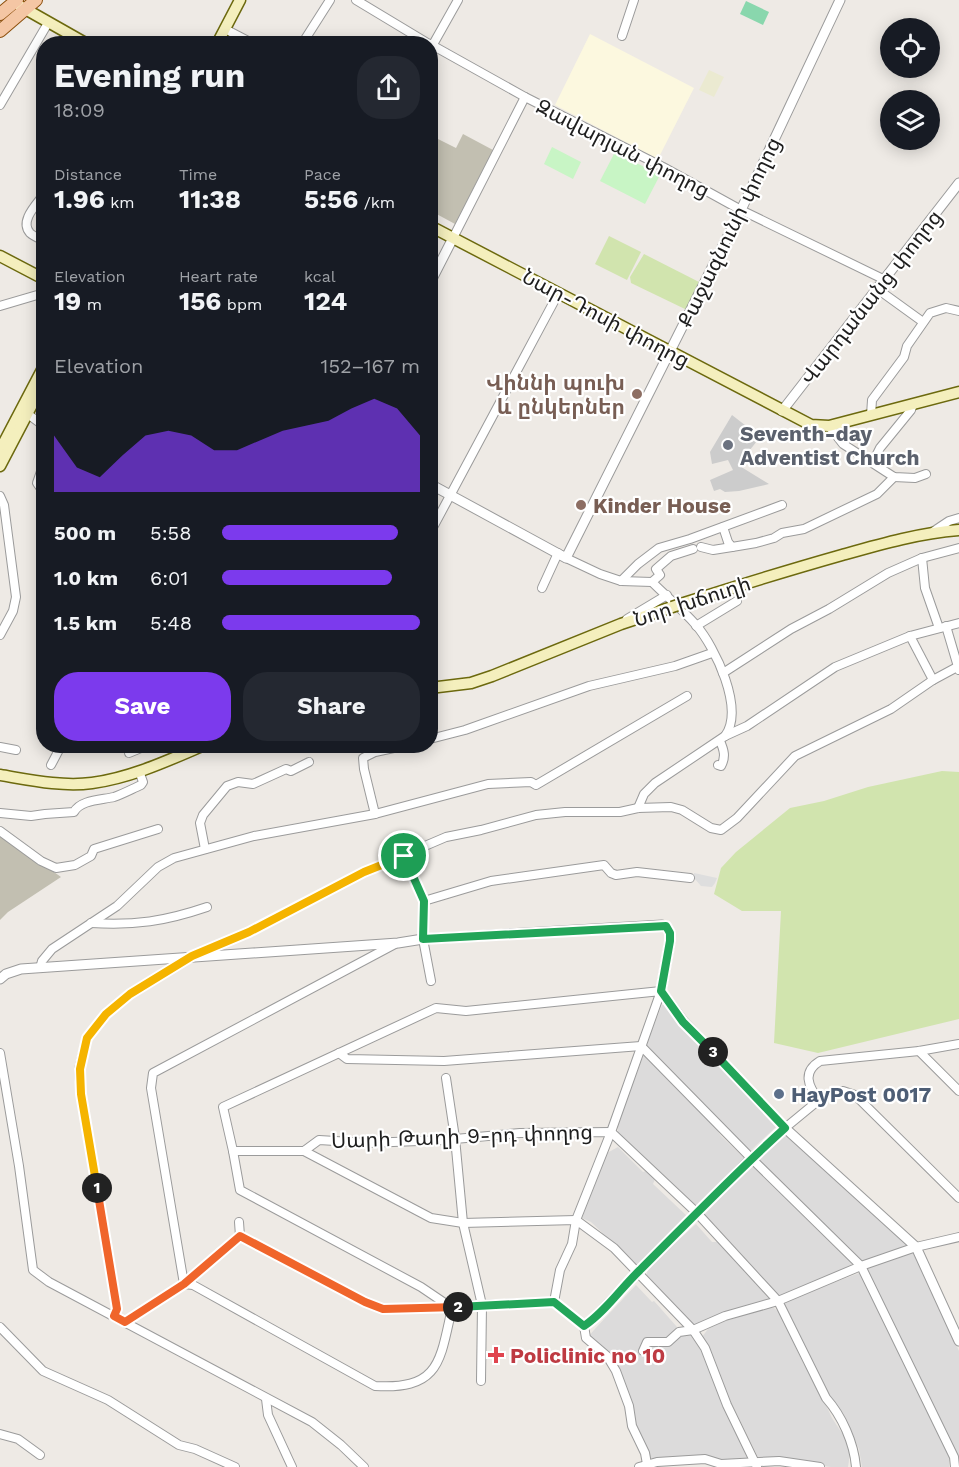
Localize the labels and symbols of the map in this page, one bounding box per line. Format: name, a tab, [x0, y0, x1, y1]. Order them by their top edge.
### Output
street label: Զավարյան փողոց	[532, 93, 714, 203]
street label: Քաջազնունի փողոց	[672, 133, 786, 331]
street label: Վարդանանց փողոց	[795, 205, 947, 389]
street label: Նար-Դոսի փողոց	[518, 263, 694, 373]
place label: Վիննի պուխ և ընկերներ	[486, 370, 625, 419]
marker: Վիննի պուխ և ընկերներ	[630, 387, 644, 401]
place label: Seventh-day Adventist Church	[740, 421, 920, 470]
marker: Seventh-day Adventist Church	[721, 438, 735, 452]
place label: Kinder House	[593, 493, 731, 518]
marker: Kinder House	[574, 498, 588, 512]
street label: Նոր խճուղի	[630, 570, 754, 632]
pin	[378, 830, 429, 881]
pin: 3	[698, 1037, 728, 1067]
place label: HayPost 0017	[791, 1082, 932, 1107]
marker: HayPost 0017	[772, 1087, 786, 1101]
street label: Սարի Թաղի 9-րդ փողոց	[331, 1119, 593, 1153]
pin: 1	[82, 1173, 112, 1203]
pin: 2	[443, 1292, 473, 1322]
place label: Policlinic no 10	[510, 1343, 665, 1368]
marker: Policlinic no 10	[487, 1346, 505, 1364]

